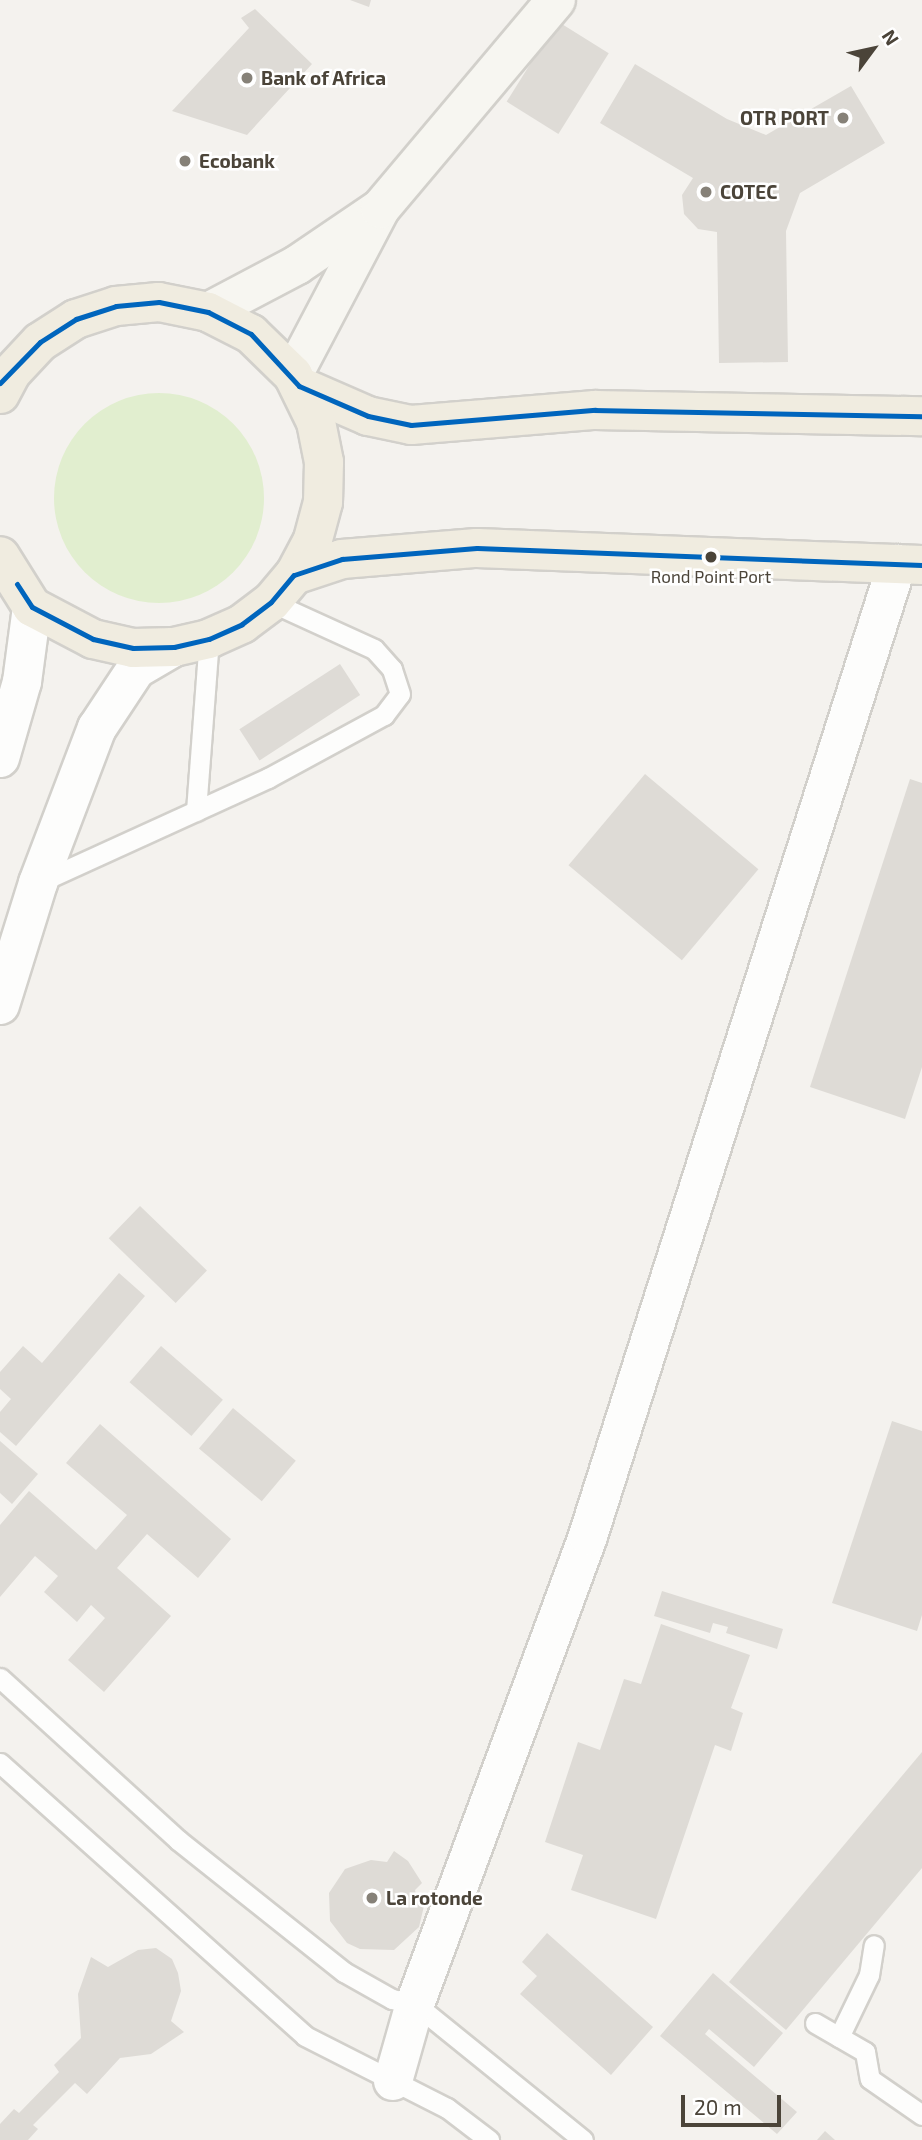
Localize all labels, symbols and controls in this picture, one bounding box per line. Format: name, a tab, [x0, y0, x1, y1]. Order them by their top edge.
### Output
north arrow	[838, 14, 908, 84]
text: N	[878, 25, 904, 49]
place label: Bank of Africa	[261, 67, 387, 89]
marker: Bank of Africa	[239, 70, 255, 86]
place label: OTR PORT	[740, 107, 829, 129]
marker: OTR PORT	[835, 110, 851, 126]
place label: Ecobank	[199, 150, 275, 172]
marker: Ecobank	[177, 153, 193, 169]
place label: COTEC	[720, 181, 777, 203]
marker: COTEC	[698, 184, 714, 200]
marker: Rond Point Port	[704, 550, 718, 564]
place label: Rond Point Port	[651, 567, 771, 587]
place label: La rotonde	[386, 1887, 483, 1909]
marker: La rotonde	[364, 1890, 380, 1906]
scale bar	[684, 2080, 784, 2124]
text: 20 m	[694, 2094, 742, 2119]

